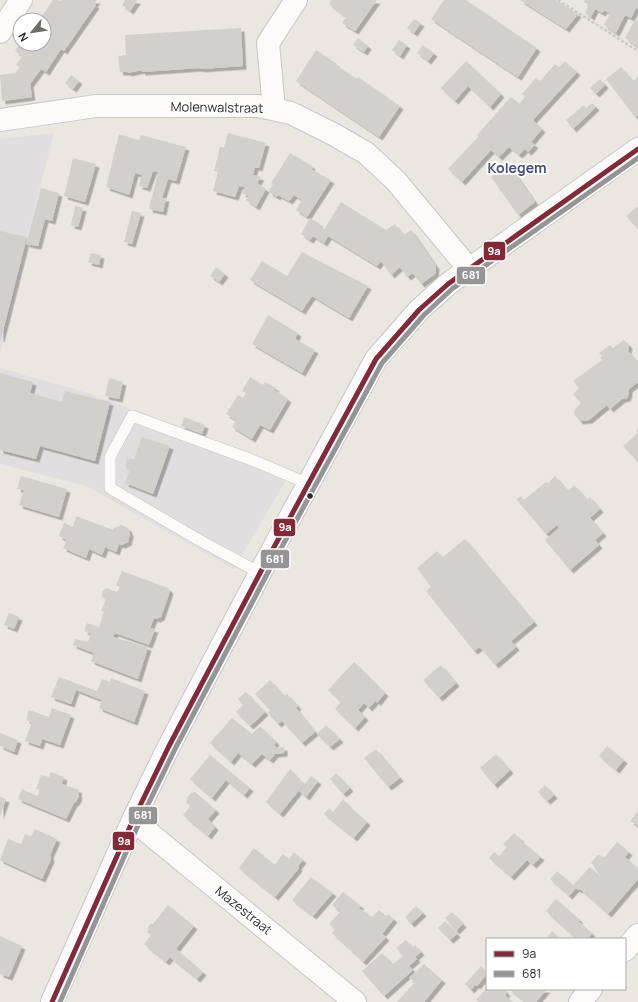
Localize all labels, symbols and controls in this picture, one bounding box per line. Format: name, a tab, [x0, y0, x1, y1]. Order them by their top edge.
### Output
north arrow	[12, 12, 52, 52]
text: N	[14, 30, 31, 44]
street label: Molenwalstraat	[170, 97, 264, 117]
district label: Kolegem	[488, 158, 546, 177]
line badge: 9a	[483, 241, 506, 261]
text: 9a	[487, 243, 501, 258]
line badge: 681	[456, 266, 486, 285]
text: 681	[462, 267, 480, 282]
unlabelled marker	[305, 491, 315, 501]
line badge: 9a	[273, 518, 296, 537]
text: 9a	[278, 519, 292, 534]
line badge: 681	[260, 549, 290, 569]
text: 681	[266, 551, 284, 566]
line badge: 681	[128, 806, 158, 825]
text: 681	[134, 807, 152, 822]
line badge: 9a	[112, 831, 135, 851]
text: 9a	[117, 833, 131, 848]
street label: Mazestraat	[212, 882, 276, 938]
legend	[486, 938, 626, 990]
text: 9a	[522, 945, 536, 962]
text: 681	[522, 965, 541, 982]

